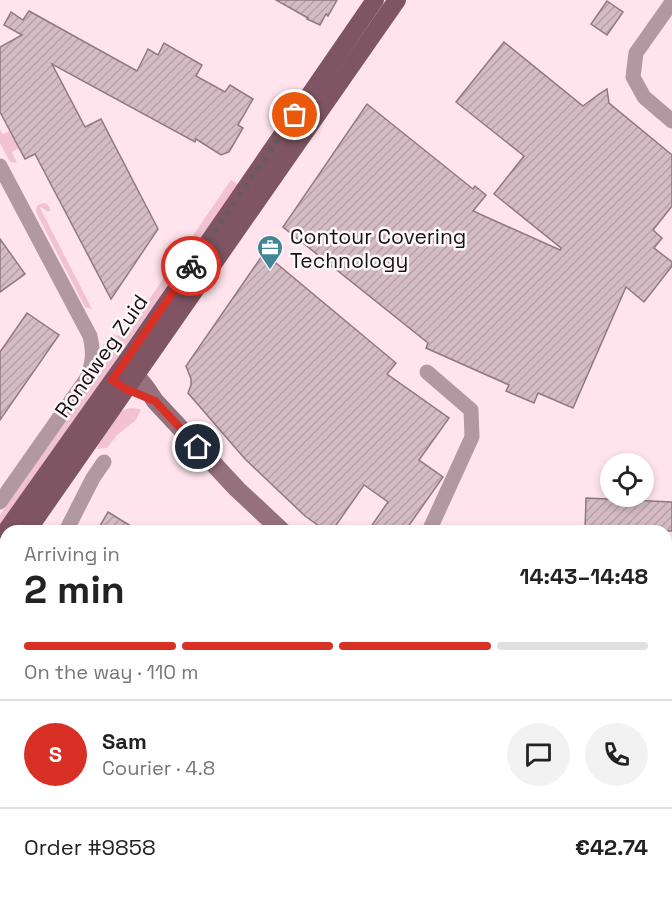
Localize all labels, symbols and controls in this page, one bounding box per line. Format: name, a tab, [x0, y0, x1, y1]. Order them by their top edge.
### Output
pin	[269, 89, 320, 140]
icon: bag	[278, 98, 311, 131]
place label: Contour Covering Technology	[290, 223, 466, 274]
office icon: Contour Covering Technology	[255, 233, 285, 271]
courier	[161, 236, 221, 296]
icon: bike	[175, 250, 208, 283]
street label: Rondweg Zuid	[49, 289, 153, 423]
pin	[172, 421, 223, 472]
icon: home	[181, 430, 214, 463]
map controls	[600, 453, 654, 507]
button: locate	[600, 453, 654, 507]
text: Arriving in	[24, 541, 120, 567]
text: 14:43–14:48	[520, 562, 648, 590]
text: 2 min	[24, 565, 125, 614]
text: On the way · 110 m	[24, 659, 198, 685]
button: chat	[507, 723, 570, 786]
button: phone	[585, 723, 648, 786]
text: Sam	[102, 727, 147, 755]
text: S	[49, 740, 62, 768]
text: Courier · 4.8	[102, 755, 215, 781]
text: Order #9858	[24, 833, 156, 861]
text: €42.74	[575, 833, 648, 861]

